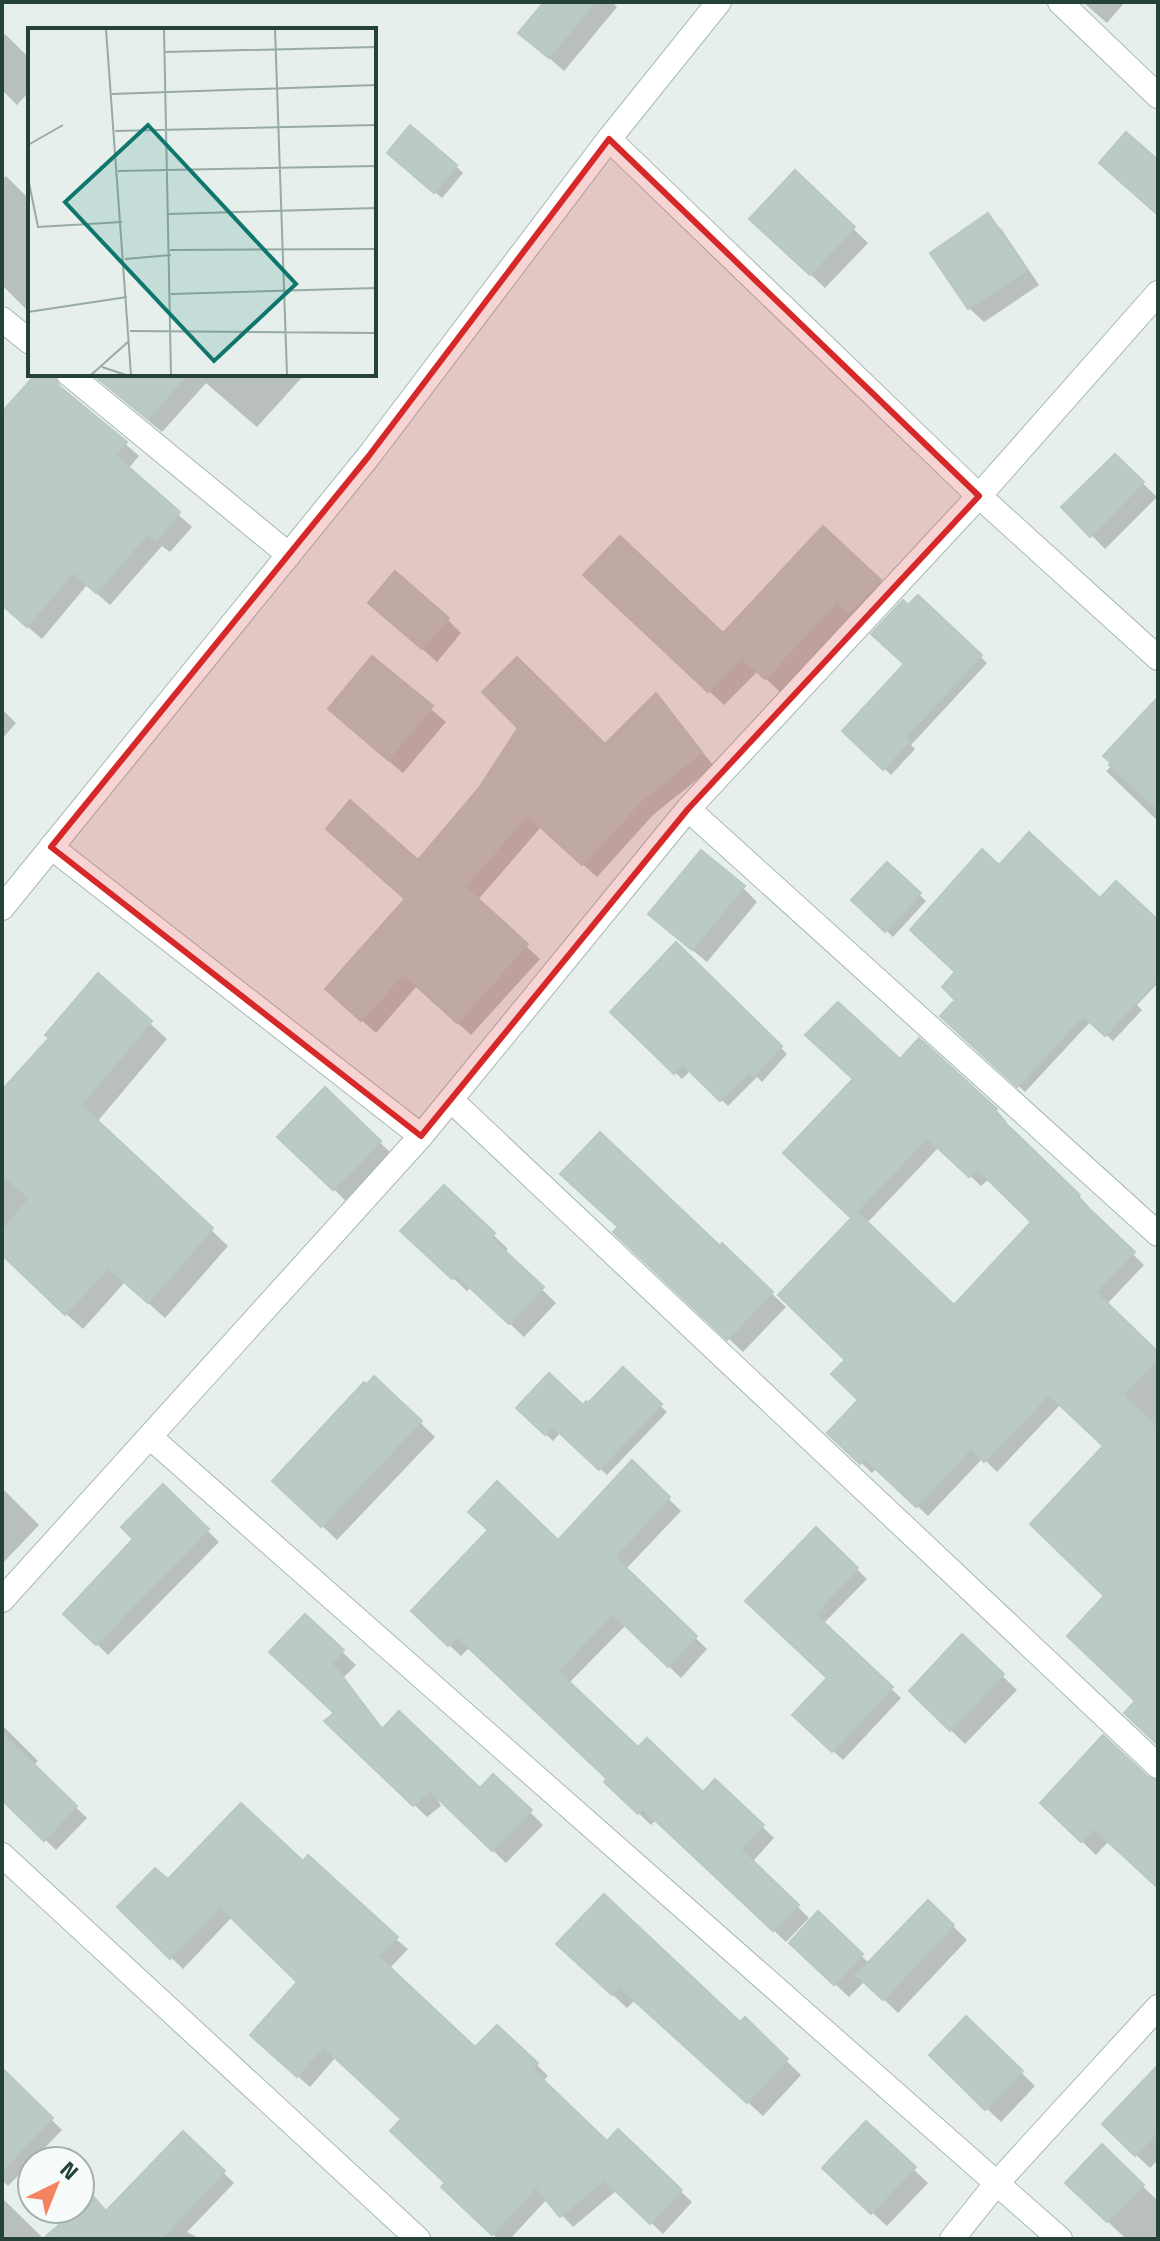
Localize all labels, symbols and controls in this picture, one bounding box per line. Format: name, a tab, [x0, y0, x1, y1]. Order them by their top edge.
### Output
inset map	[28, 28, 376, 376]
north arrow	[16, 2145, 96, 2225]
text: N	[52, 2153, 87, 2188]

